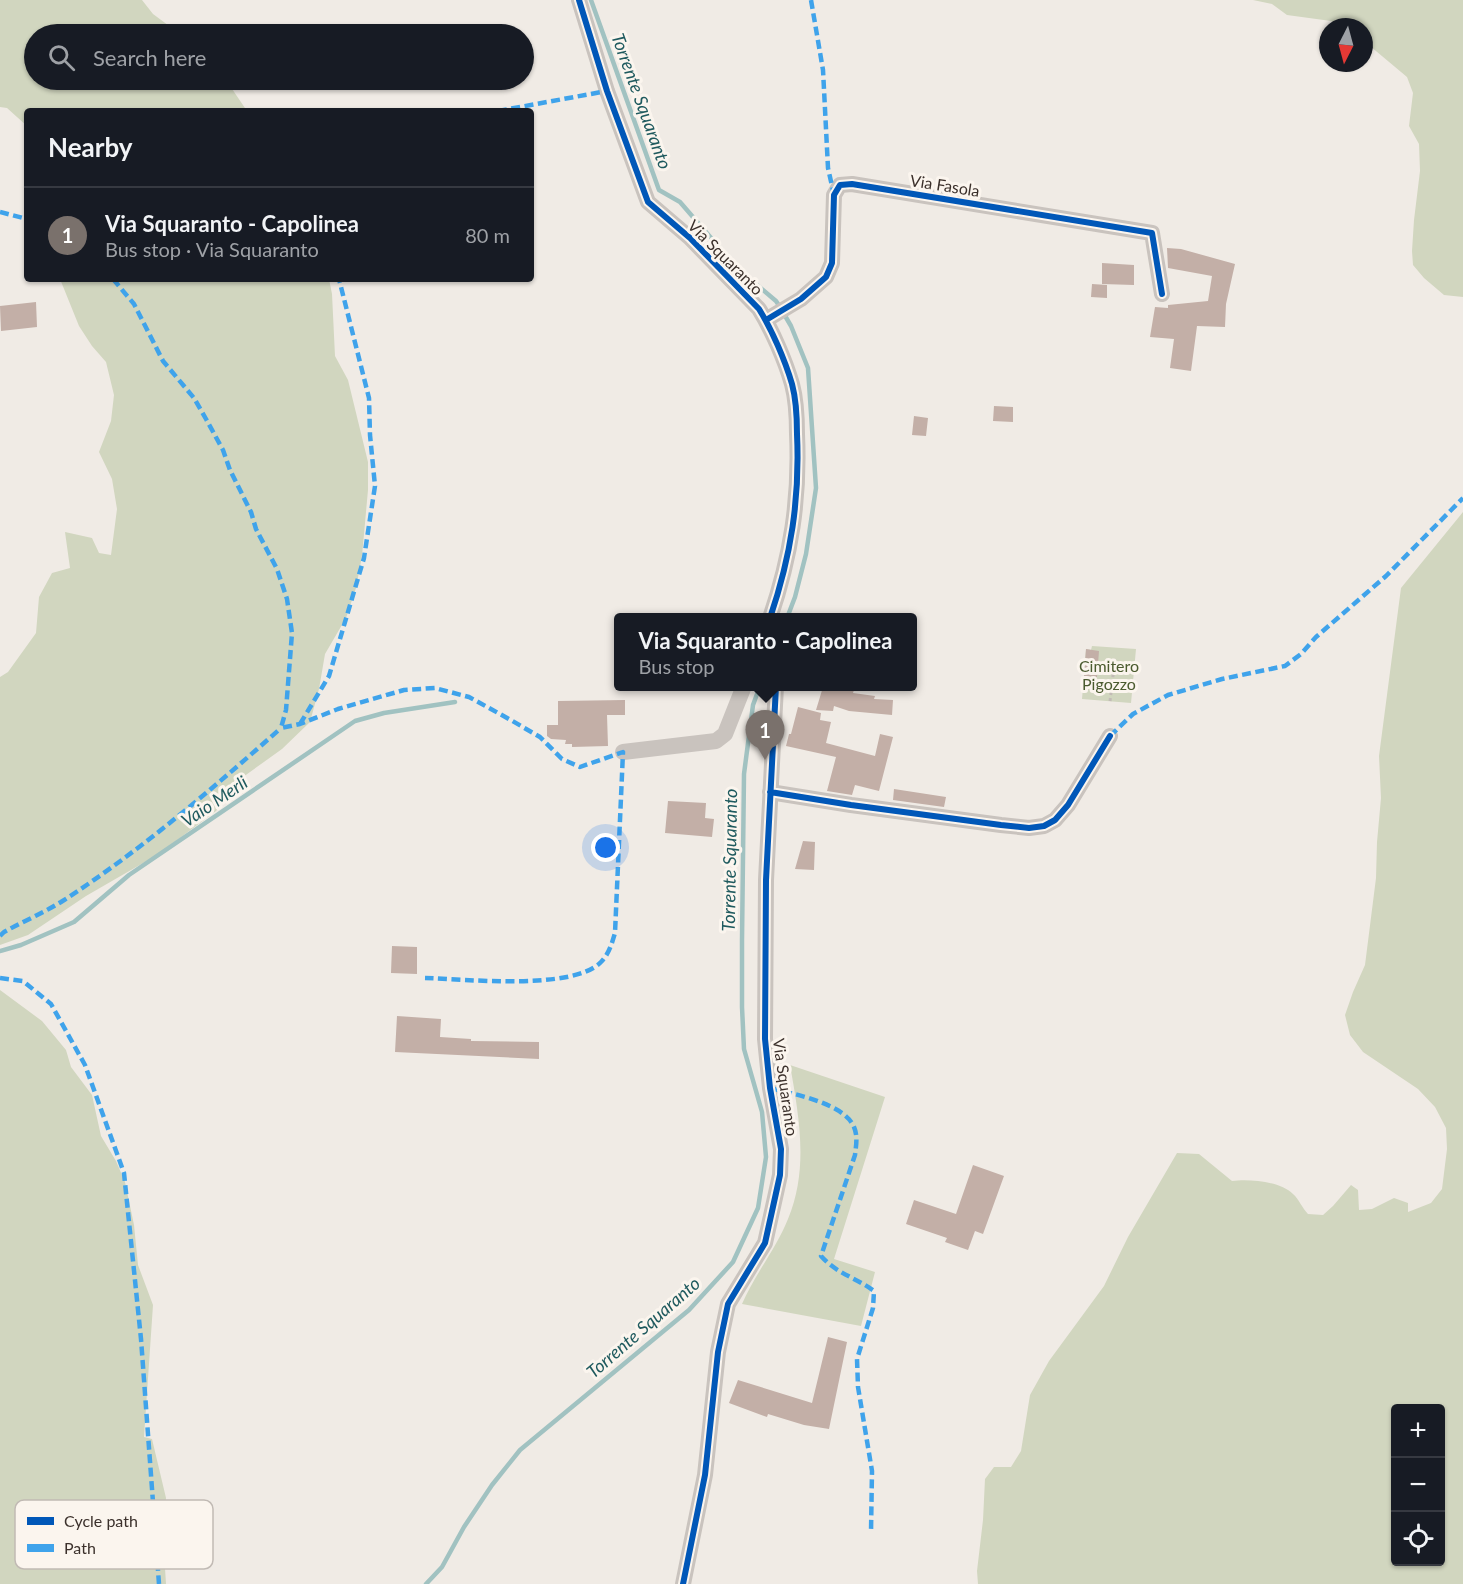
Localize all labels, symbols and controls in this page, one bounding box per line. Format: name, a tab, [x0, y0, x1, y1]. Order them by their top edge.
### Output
north arrow	[1319, 18, 1373, 72]
search box	[24, 24, 534, 90]
water label: Torrente Squaranto	[607, 30, 677, 172]
icon: search	[45, 41, 78, 74]
text: Search here	[93, 44, 206, 71]
text: Nearby	[48, 131, 133, 163]
street label: Via Fasola	[909, 170, 981, 200]
text: Via Squaranto - Capolinea	[105, 210, 359, 237]
street label: Via Squaranto	[684, 215, 768, 299]
text: 1	[62, 223, 73, 247]
text: 80 m	[465, 223, 510, 247]
text: Bus stop · Via Squaranto	[105, 237, 319, 261]
popup	[614, 613, 917, 691]
text: Via Squaranto - Capolinea	[639, 627, 892, 654]
text: Bus stop	[639, 654, 715, 678]
park label: Cimitero Pigozzo	[1079, 656, 1139, 693]
pin: 1	[746, 710, 784, 760]
water label: Vaio Merli	[177, 771, 251, 831]
water label: Torrente Squaranto	[717, 788, 741, 932]
your location	[591, 833, 620, 862]
street label: Via Squaranto	[770, 1037, 802, 1137]
water label: Torrente Squaranto	[582, 1272, 704, 1382]
map controls	[1391, 1404, 1445, 1566]
button: +	[1391, 1404, 1445, 1458]
button: −	[1391, 1458, 1445, 1512]
legend	[15, 1500, 213, 1569]
text: Cycle path	[64, 1511, 138, 1530]
button: locate	[1391, 1512, 1445, 1566]
text: Path	[64, 1538, 96, 1557]

